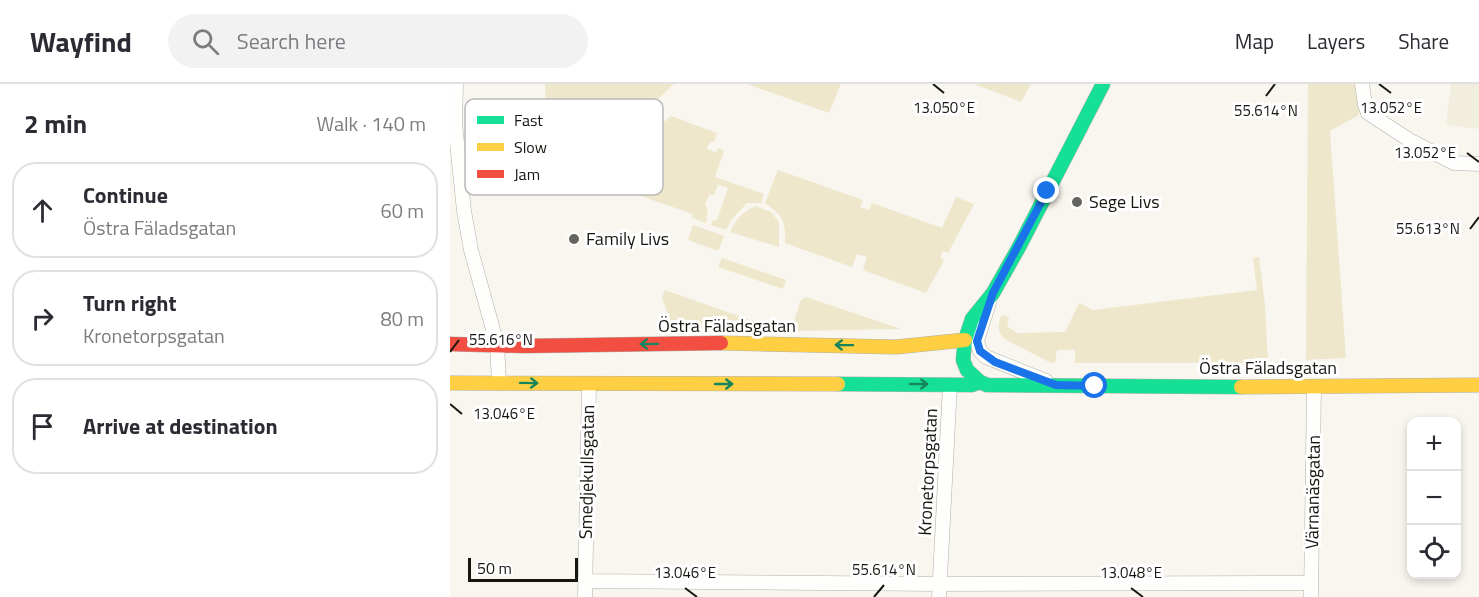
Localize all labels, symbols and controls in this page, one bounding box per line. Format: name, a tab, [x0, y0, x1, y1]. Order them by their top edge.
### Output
search box	[168, 14, 588, 68]
text: Wayfind	[30, 20, 132, 63]
text: Search here	[237, 24, 346, 58]
icon: search	[189, 25, 222, 58]
text: Map	[1235, 25, 1274, 57]
text: Layers	[1307, 25, 1365, 57]
text: Share	[1398, 25, 1449, 57]
text: 13.050°E	[913, 96, 975, 119]
text: 13.052°E	[1360, 96, 1422, 119]
legend	[465, 99, 663, 195]
text: 55.614°N	[1234, 99, 1298, 122]
text: 2 min	[24, 104, 87, 143]
text: Walk · 140 m	[317, 108, 426, 139]
text: Fast	[514, 108, 543, 132]
text: Slow	[514, 135, 547, 159]
text: 13.052°E	[1394, 141, 1456, 164]
text: Jam	[514, 162, 540, 186]
route end	[1033, 177, 1059, 203]
text: Continue	[83, 178, 168, 212]
place label: Sege Livs	[1089, 188, 1160, 215]
icon: ahead	[26, 194, 59, 227]
text: 60 m	[380, 195, 424, 226]
marker: Sege Livs	[1070, 195, 1084, 209]
text: Östra Fäladsgatan	[83, 212, 236, 243]
text: 55.613°N	[1396, 217, 1460, 240]
place label: Family Livs	[586, 225, 669, 252]
marker: Family Livs	[567, 232, 581, 246]
text: Turn right	[83, 286, 177, 320]
icon: right	[26, 302, 59, 335]
text: 80 m	[380, 303, 424, 334]
street label: Östra Fäladsgatan	[658, 312, 796, 339]
text: Kronetorpsgatan	[83, 320, 225, 351]
text: 55.616°N	[469, 328, 533, 351]
one-way arrow	[639, 338, 659, 350]
one-way arrow	[834, 340, 854, 351]
street label: Östra Fäladsgatan	[1199, 354, 1337, 381]
route start	[1081, 372, 1107, 398]
one-way arrow	[519, 377, 539, 389]
one-way arrow	[714, 378, 734, 390]
one-way arrow	[909, 379, 929, 390]
text: 13.046°E	[473, 402, 535, 425]
street label: Smedjekullsgatan	[572, 405, 601, 539]
street label: Kronetorpsgatan	[911, 408, 944, 536]
text: Arrive at destination	[83, 409, 278, 443]
icon: arrive	[26, 410, 59, 443]
map controls	[1407, 417, 1461, 579]
button: +	[1407, 417, 1461, 471]
street label: Värnanäsgatan	[1298, 435, 1327, 549]
button: −	[1407, 471, 1461, 525]
button: locate	[1407, 525, 1461, 579]
scale bar	[468, 555, 578, 582]
text: 50 m	[477, 556, 512, 580]
text: 55.614°N	[852, 558, 916, 581]
text: 13.046°E	[654, 561, 716, 584]
text: 13.048°E	[1100, 561, 1162, 584]

